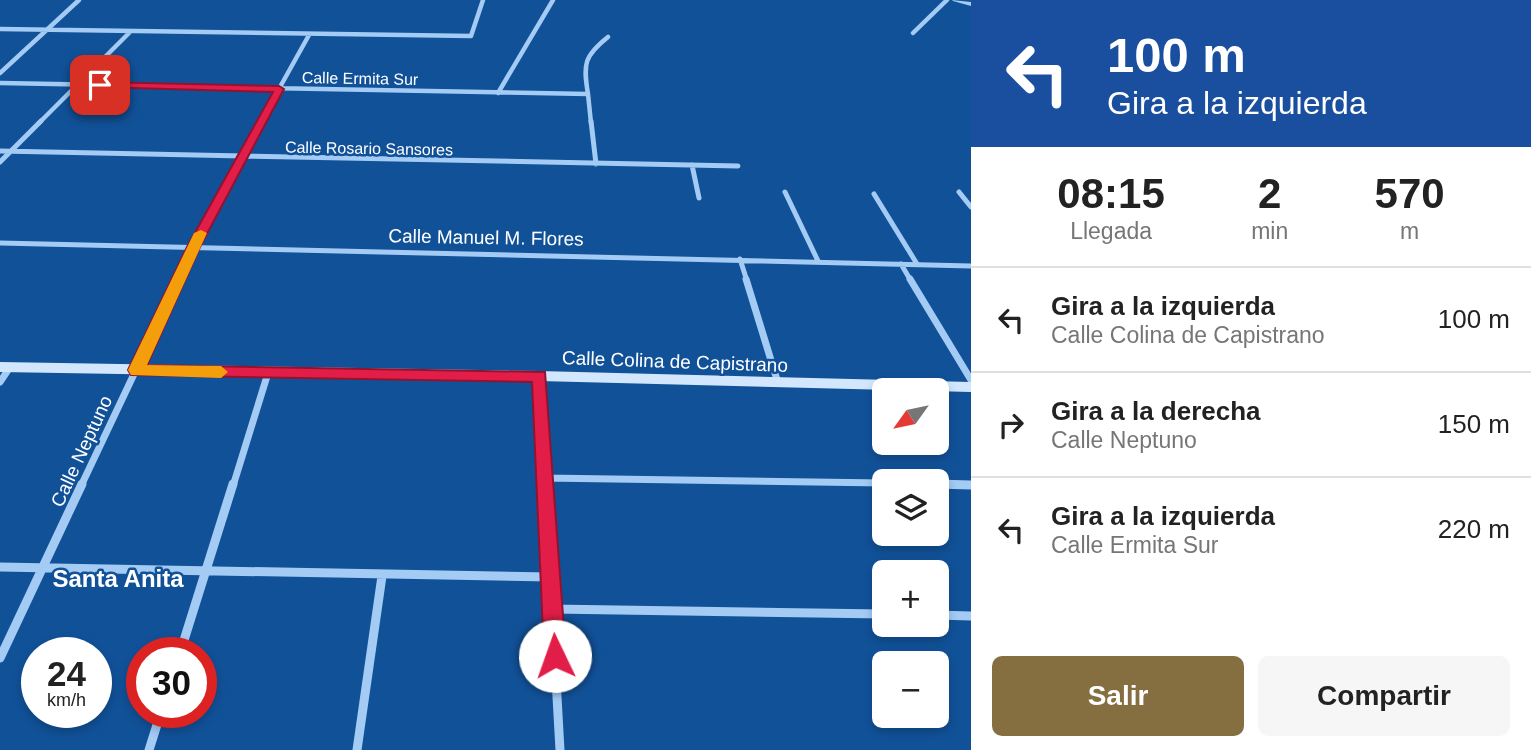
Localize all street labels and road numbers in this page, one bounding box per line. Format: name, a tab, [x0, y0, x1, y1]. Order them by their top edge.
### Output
street label: Calle Ermita Sur	[302, 69, 419, 88]
street label: Calle Rosario Sansores	[285, 139, 453, 158]
street label: Calle Manuel M. Flores	[388, 225, 584, 250]
street label: Calle Colina de Capistrano	[562, 347, 788, 376]
street label: Calle Neptuno	[46, 392, 116, 510]

